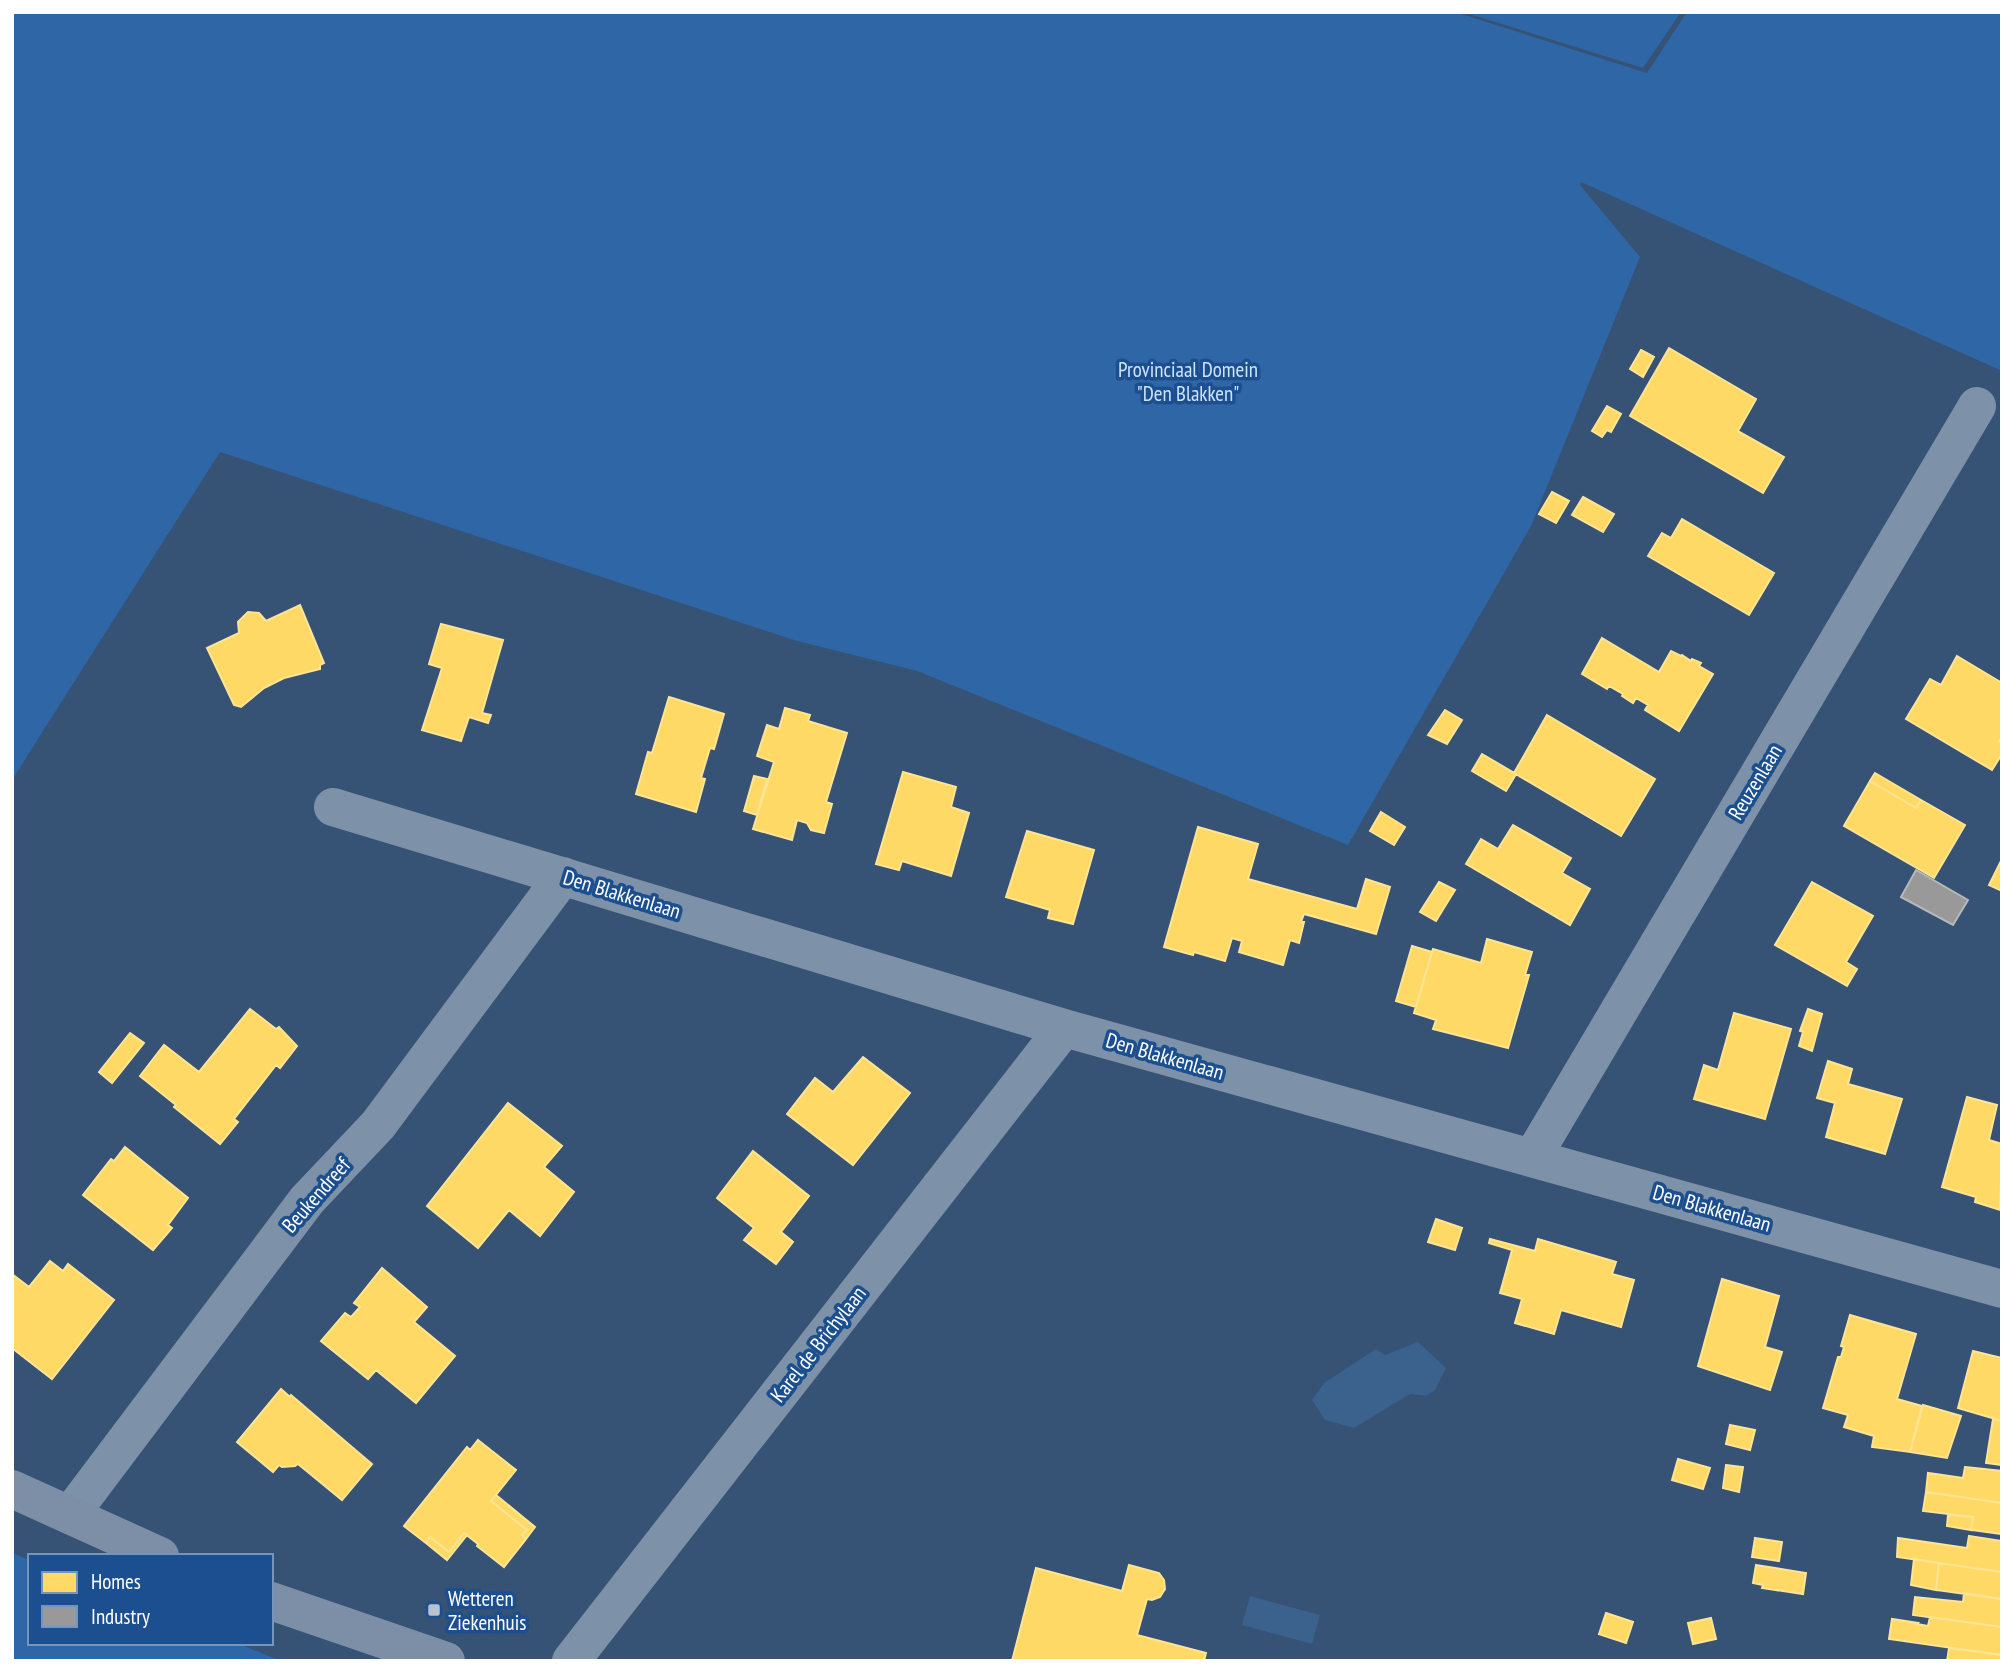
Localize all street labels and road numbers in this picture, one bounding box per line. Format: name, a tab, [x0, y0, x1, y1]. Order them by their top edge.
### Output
street label: Reuzenlaan	[1722, 739, 1788, 825]
street label: Den Blakkenlaan	[560, 863, 684, 925]
street label: Den Blakkenlaan	[1103, 1026, 1227, 1086]
street label: Beukendreef	[276, 1151, 356, 1238]
street label: Den Blakkenlaan	[1650, 1178, 1774, 1238]
street label: Karel de Brichylaan	[764, 1281, 872, 1407]

